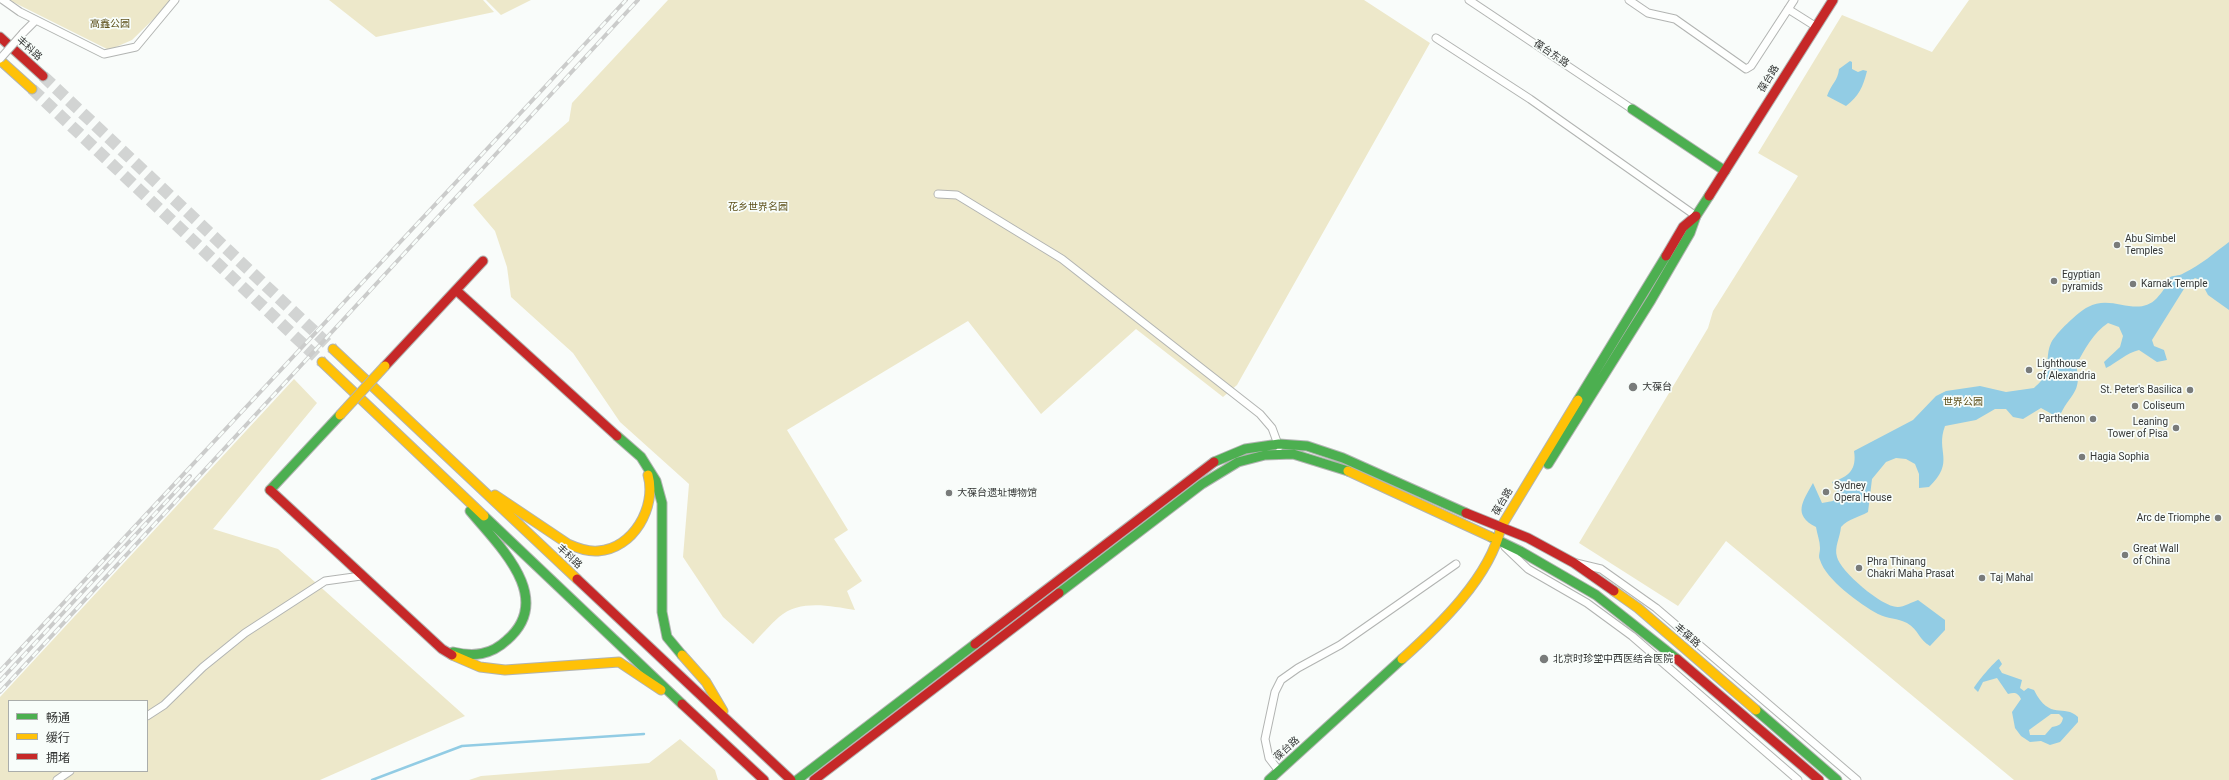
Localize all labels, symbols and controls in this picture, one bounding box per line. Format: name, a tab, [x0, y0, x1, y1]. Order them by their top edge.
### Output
park label: 高鑫公园	[90, 18, 130, 30]
street label: 丰科路	[14, 35, 44, 63]
street label: 葆台东路	[1531, 38, 1571, 70]
street label: 葆台路	[1756, 63, 1782, 95]
park label: 花乡世界名园	[728, 201, 788, 213]
place label: Abu Simbel Temples	[2125, 233, 2176, 256]
marker: Abu Simbel Temples	[2112, 240, 2122, 250]
place label: Egyptian pyramids	[2062, 269, 2103, 292]
marker: Egyptian pyramids	[2049, 276, 2059, 286]
place label: Karnak Temple	[2141, 278, 2208, 290]
marker: Karnak Temple	[2128, 279, 2138, 289]
place label: Lighthouse of Alexandria	[2037, 358, 2096, 382]
marker: Lighthouse of Alexandria	[2024, 365, 2034, 375]
marker: 大葆台	[1627, 381, 1639, 393]
place label: 大葆台	[1642, 381, 1672, 393]
place label: St. Peter's Basilica	[2100, 384, 2182, 396]
marker: St. Peter's Basilica	[2185, 385, 2195, 395]
park label: 世界公园	[1943, 396, 1983, 408]
place label: Coliseum	[2143, 400, 2185, 412]
marker: Coliseum	[2130, 401, 2140, 411]
place label: Parthenon	[2039, 413, 2085, 425]
marker: Parthenon	[2088, 414, 2098, 424]
place label: Leaning Tower of Pisa	[2107, 416, 2168, 440]
marker: Leaning Tower of Pisa	[2171, 423, 2181, 433]
place label: Hagia Sophia	[2090, 451, 2149, 463]
marker: Hagia Sophia	[2077, 452, 2087, 462]
place label: Sydney Opera House	[1834, 480, 1892, 504]
street label: 葆台路	[1490, 486, 1516, 518]
place label: 大葆台遗址博物馆	[957, 487, 1037, 499]
marker: Sydney Opera House	[1821, 487, 1831, 497]
marker: 大葆台遗址博物馆	[944, 488, 954, 498]
place label: Arc de Triomphe	[2137, 512, 2210, 524]
marker: Arc de Triomphe	[2213, 513, 2223, 523]
street label: 丰科路	[554, 542, 584, 572]
place label: Great Wall of China	[2133, 543, 2179, 566]
marker: Great Wall of China	[2120, 550, 2130, 560]
place label: Phra Thinang Chakri Maha Prasat	[1867, 556, 1954, 580]
marker: Phra Thinang Chakri Maha Prasat	[1854, 563, 1864, 573]
place label: Taj Mahal	[1990, 572, 2033, 584]
marker: Taj Mahal	[1977, 573, 1987, 583]
street label: 丰葆路	[1672, 622, 1702, 650]
marker: 北京时珍堂中西医结合医院	[1538, 653, 1550, 665]
place label: 北京时珍堂中西医结合医院	[1553, 653, 1673, 665]
legend	[8, 700, 148, 772]
text: 畅通	[46, 711, 70, 725]
text: 缓行	[46, 731, 70, 745]
street label: 葆台路	[1272, 735, 1302, 763]
text: 拥堵	[46, 751, 70, 765]

